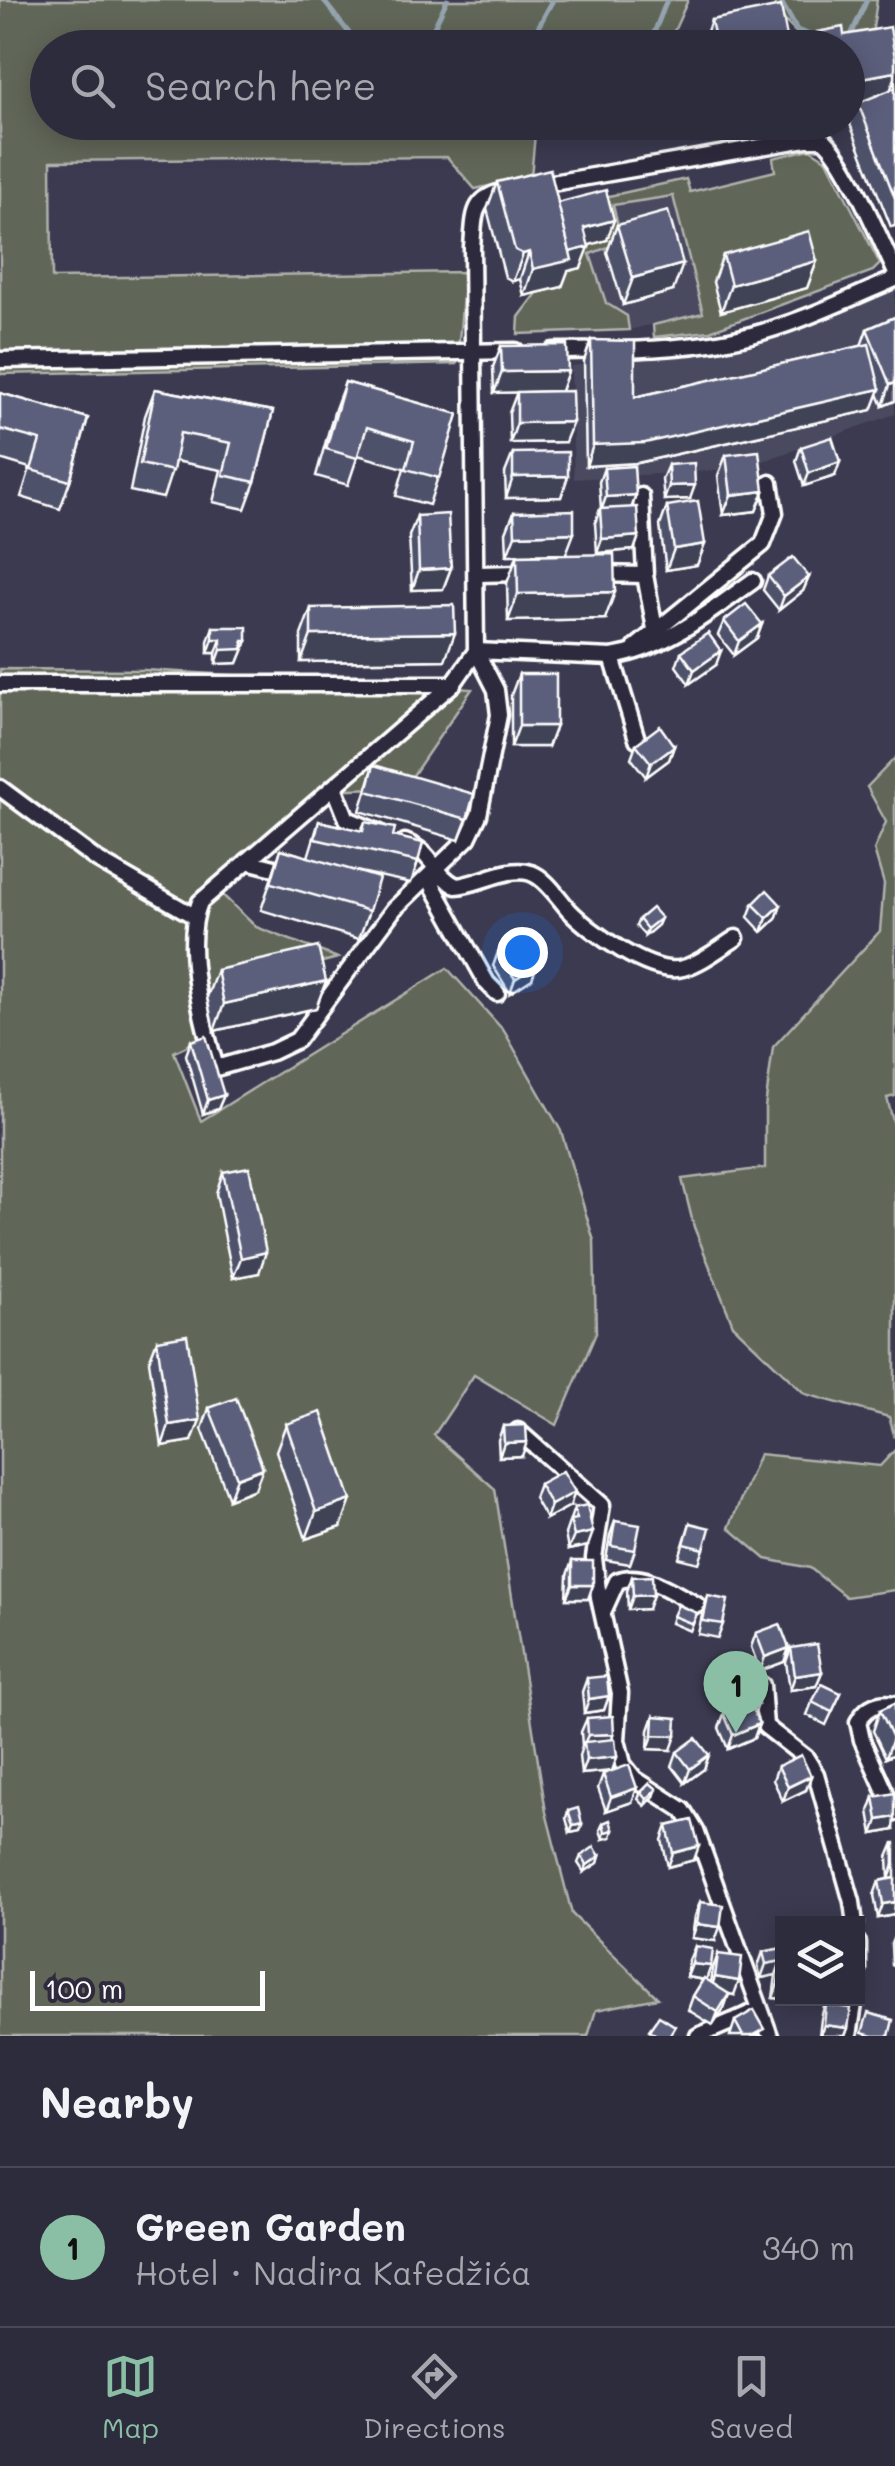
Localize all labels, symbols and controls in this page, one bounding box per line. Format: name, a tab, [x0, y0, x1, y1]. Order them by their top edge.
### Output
search box	[30, 30, 865, 140]
icon: search	[65, 58, 120, 113]
text: Search here	[145, 60, 376, 110]
your location	[497, 927, 548, 978]
pin: 1	[704, 1650, 768, 1733]
map controls	[775, 1916, 865, 2006]
button: layers	[775, 1916, 865, 2006]
scale bar	[30, 1966, 265, 2010]
text: 100 m	[45, 1970, 123, 2006]
text: Nearby	[40, 2074, 194, 2129]
text: Green Garden	[135, 2201, 406, 2251]
text: 1	[65, 2226, 80, 2268]
text: 340 m	[762, 2226, 855, 2268]
text: Hotel · Nadira Kafedžića	[135, 2251, 531, 2293]
tab: Map	[102, 2349, 159, 2445]
tab: Directions	[363, 2349, 506, 2445]
tab: Saved	[710, 2349, 793, 2445]

